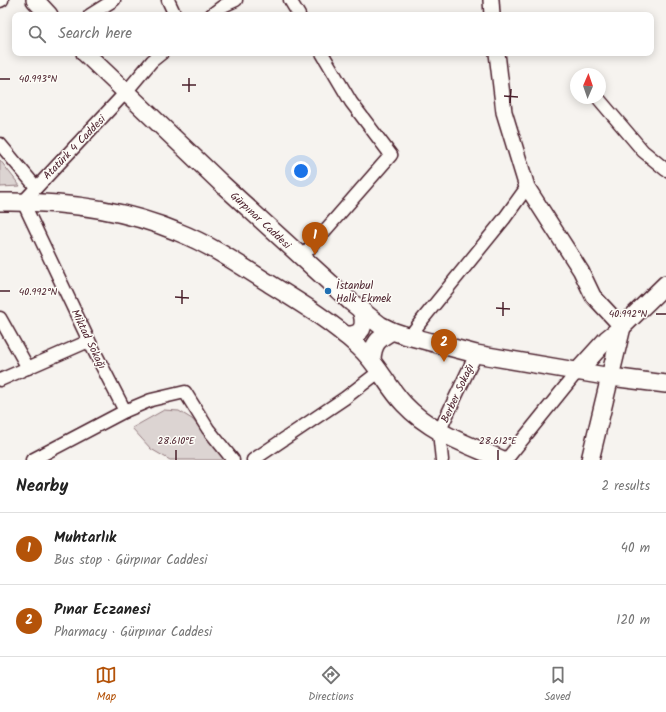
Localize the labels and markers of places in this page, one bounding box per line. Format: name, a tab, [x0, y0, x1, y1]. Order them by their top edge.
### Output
pin: 1	[302, 222, 328, 255]
place label: İstanbul Halk Ekmek	[336, 277, 392, 308]
marker: İstanbul Halk Ekmek	[323, 286, 333, 296]
pin: 2	[431, 329, 457, 362]

